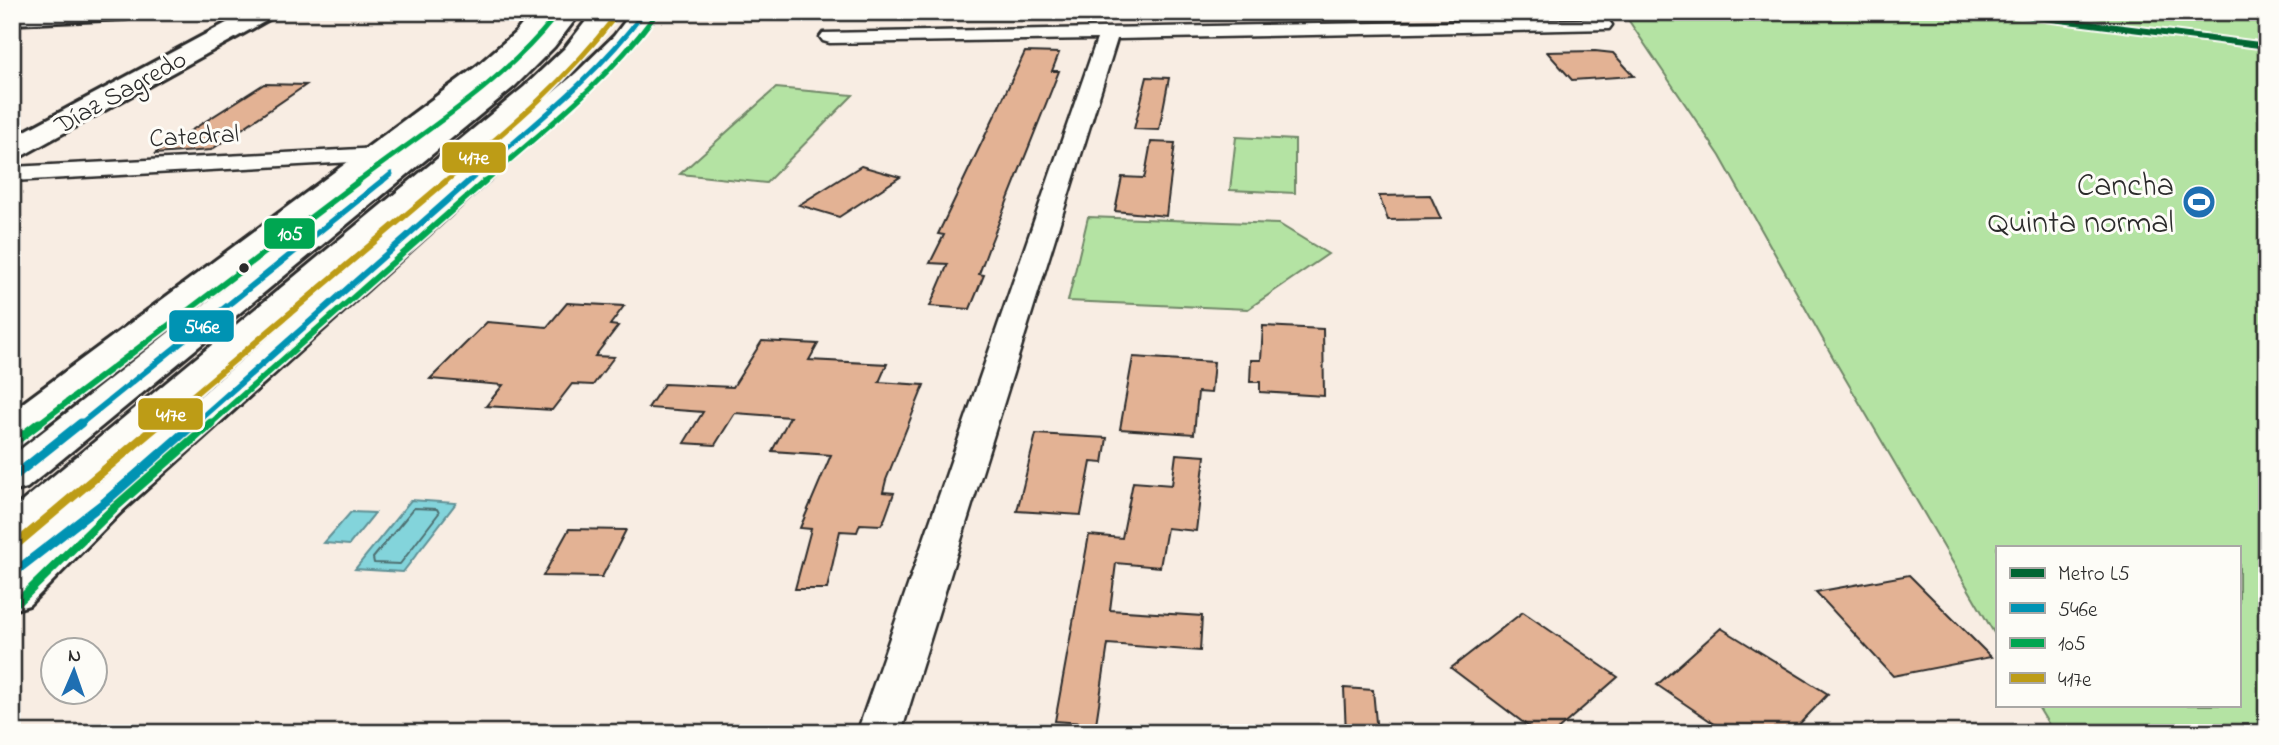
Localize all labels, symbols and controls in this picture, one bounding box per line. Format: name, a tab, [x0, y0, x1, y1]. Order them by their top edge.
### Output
street label: Díaz Sagredo	[48, 42, 194, 146]
street label: Catedral	[148, 117, 240, 159]
line badge: 417e	[441, 141, 507, 174]
text: 417e	[459, 146, 490, 173]
place label: Cancha Quinta normal	[1988, 164, 2174, 248]
sports icon: Cancha Quinta normal	[2180, 183, 2218, 221]
line badge: 105	[263, 217, 316, 250]
text: 105	[277, 222, 303, 249]
unlabelled marker	[237, 261, 251, 275]
line badge: 546e	[168, 309, 235, 343]
text: 546e	[184, 315, 220, 342]
line badge: 417e	[137, 397, 204, 431]
text: 417e	[156, 403, 187, 430]
legend	[1996, 546, 2240, 706]
text: Metro L5	[2058, 560, 2130, 590]
text: 546e	[2058, 596, 2098, 626]
text: 105	[2058, 630, 2086, 660]
north arrow	[38, 636, 108, 706]
text: N	[68, 643, 82, 670]
text: 417e	[2058, 666, 2092, 696]

